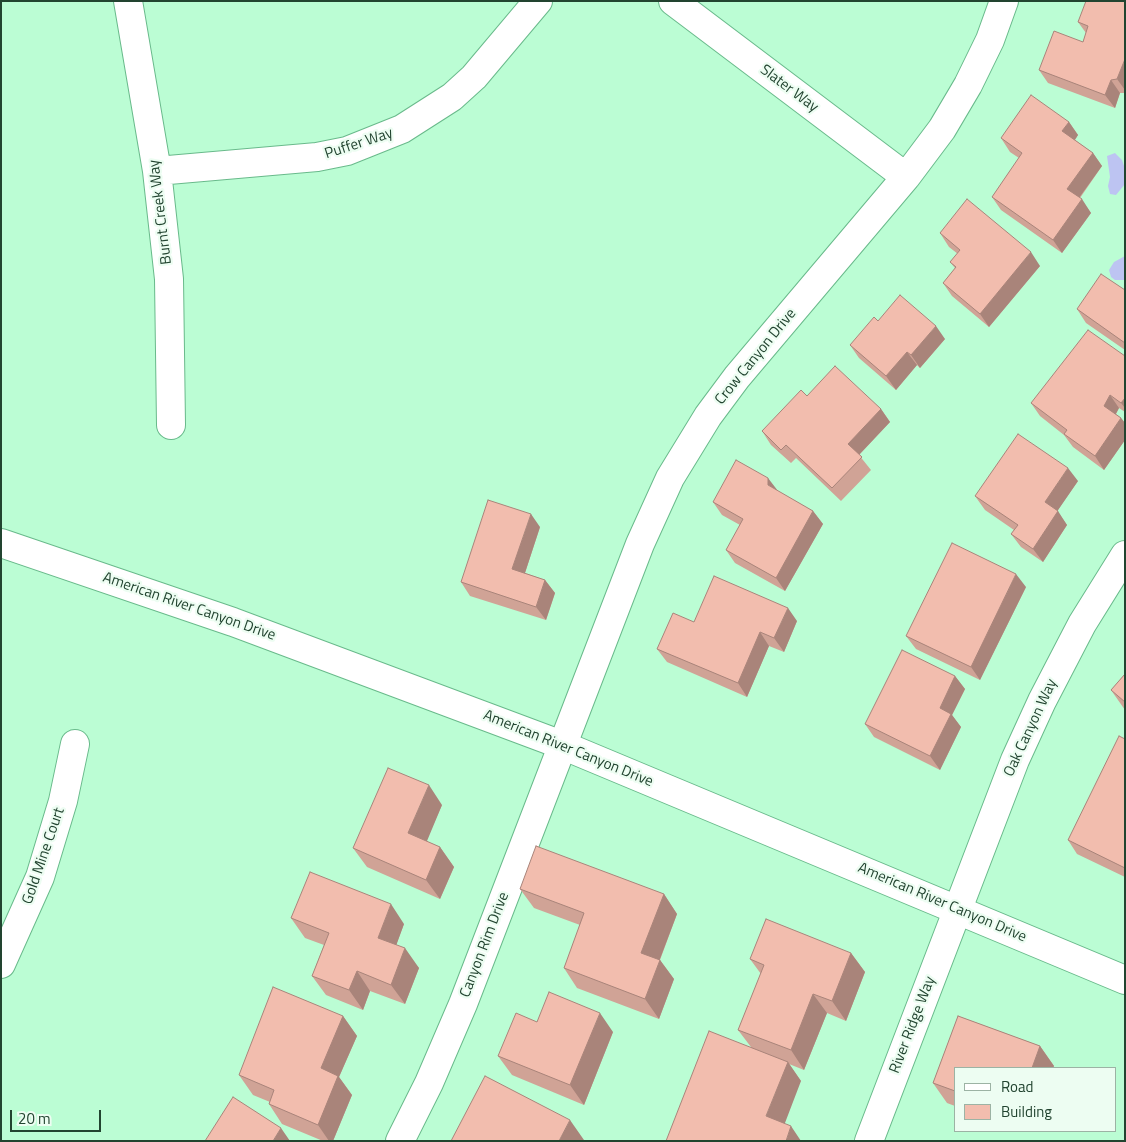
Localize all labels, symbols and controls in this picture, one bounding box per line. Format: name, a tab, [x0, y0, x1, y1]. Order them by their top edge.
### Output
street label: Slater Way	[756, 61, 822, 117]
street label: Puffer Way	[323, 125, 395, 163]
street label: Burnt Creek Way	[146, 159, 176, 265]
street label: Crow Canyon Drive	[712, 305, 800, 409]
street label: American River Canyon Drive	[100, 569, 278, 645]
street label: Oak Canyon Way	[1001, 676, 1061, 780]
street label: American River Canyon Drive	[481, 707, 655, 791]
street label: Gold Mine Court	[19, 805, 69, 907]
street label: American River Canyon Drive	[855, 859, 1029, 947]
street label: Canyon Rim Drive	[457, 890, 513, 1000]
street label: River Ridge Way	[886, 974, 940, 1076]
legend	[954, 1067, 1116, 1132]
text: Road	[1001, 1075, 1033, 1098]
scale bar	[12, 1100, 104, 1132]
text: Building	[1001, 1100, 1052, 1123]
text: 20 m	[18, 1107, 51, 1130]

